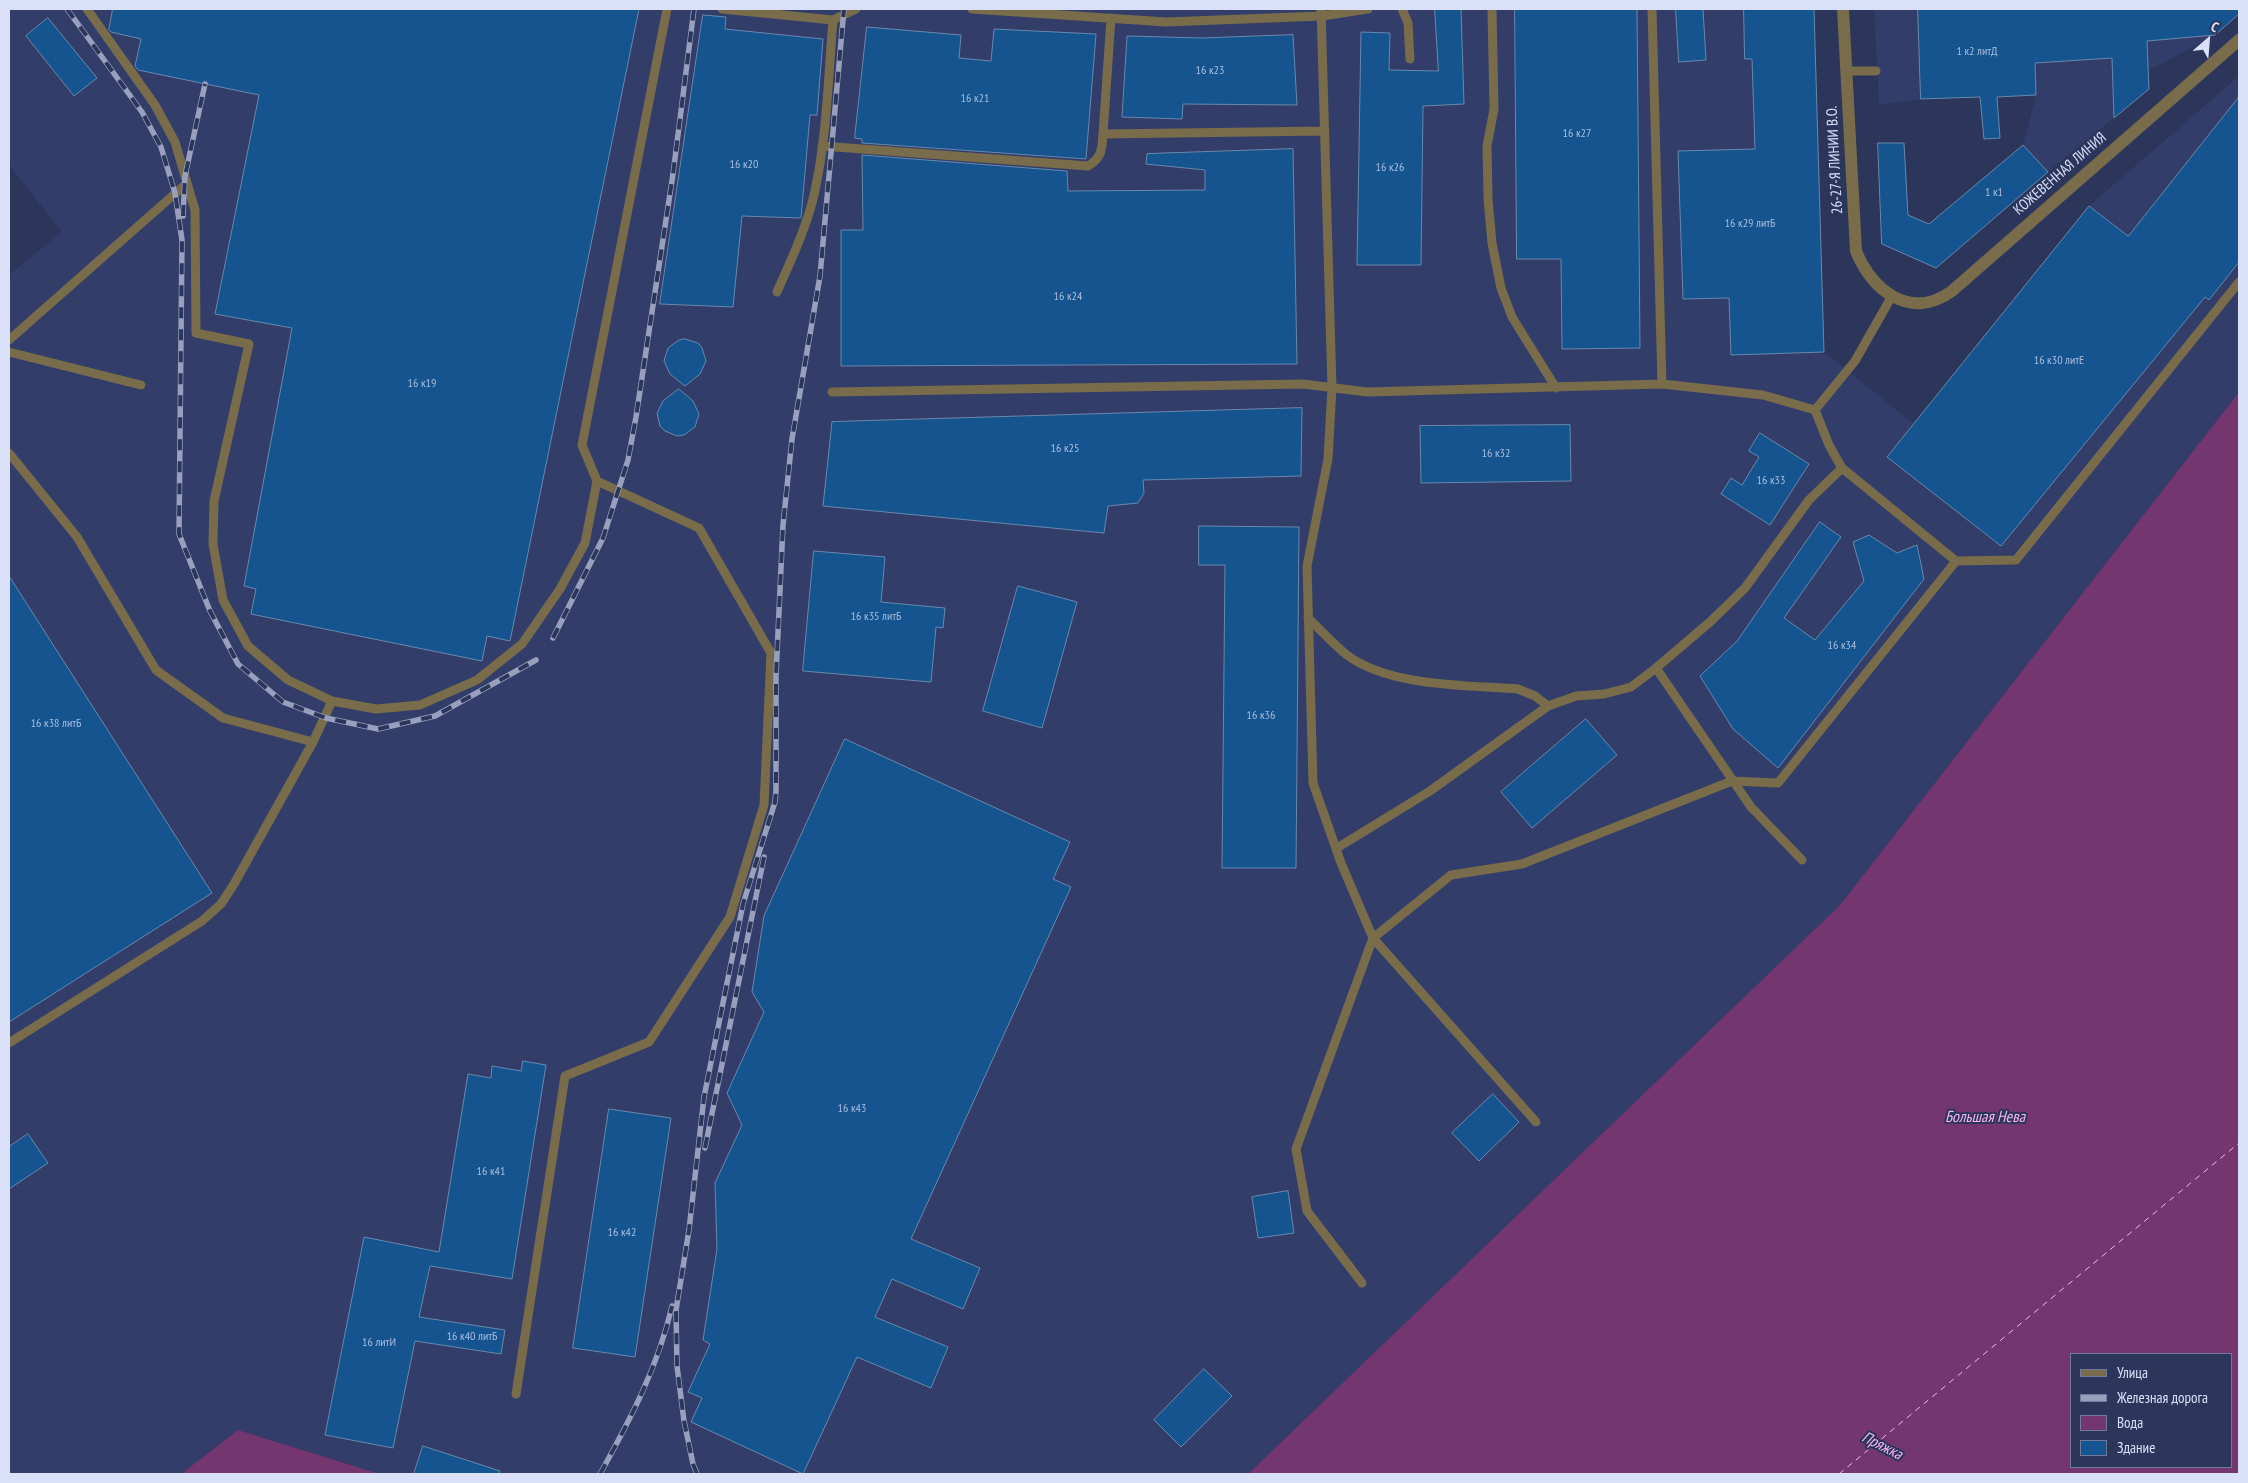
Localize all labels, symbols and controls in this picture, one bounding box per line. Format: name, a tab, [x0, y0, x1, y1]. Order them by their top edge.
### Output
north arrow	[2183, 15, 2233, 65]
text: С	[2208, 17, 2222, 36]
house number: 1 к2 литД	[1956, 45, 1998, 59]
house number: 16 к23	[1196, 64, 1224, 78]
house number: 16 к21	[961, 92, 989, 106]
street label: 26-27-Я ЛИНИИ В.О.	[1823, 105, 1847, 215]
house number: 16 к27	[1563, 127, 1591, 141]
street label: КОЖЕВЕННАЯ ЛИНИЯ	[2010, 129, 2110, 219]
house number: 16 к20	[730, 158, 758, 172]
house number: 16 к26	[1376, 161, 1404, 175]
house number: 1 к1	[1985, 186, 2003, 200]
house number: 16 к29 литБ	[1725, 217, 1775, 231]
house number: 16 к24	[1054, 290, 1082, 304]
house number: 16 к30 литЕ	[2034, 354, 2084, 368]
house number: 16 к19	[408, 377, 436, 391]
house number: 16 к25	[1051, 442, 1079, 456]
house number: 16 к32	[1482, 447, 1510, 461]
house number: 16 к33	[1757, 474, 1785, 488]
house number: 16 к35 литБ	[851, 610, 901, 624]
house number: 16 к34	[1828, 639, 1856, 653]
house number: 16 к36	[1247, 709, 1275, 723]
house number: 16 к38 литБ	[31, 717, 81, 731]
house number: 16 к43	[838, 1102, 866, 1116]
water label: Большая Нева	[1945, 1107, 2025, 1127]
house number: 16 к41	[477, 1165, 505, 1179]
house number: 16 к42	[608, 1226, 636, 1240]
house number: 16 к40 литБ	[447, 1330, 497, 1344]
house number: 16 литИ	[362, 1336, 396, 1350]
legend	[2070, 1353, 2233, 1468]
text: Улица	[2117, 1363, 2148, 1382]
text: Железная дорога	[2117, 1388, 2208, 1407]
text: Вода	[2117, 1413, 2143, 1432]
water label: Пряжка	[1859, 1428, 1905, 1464]
text: Здание	[2117, 1438, 2155, 1457]

